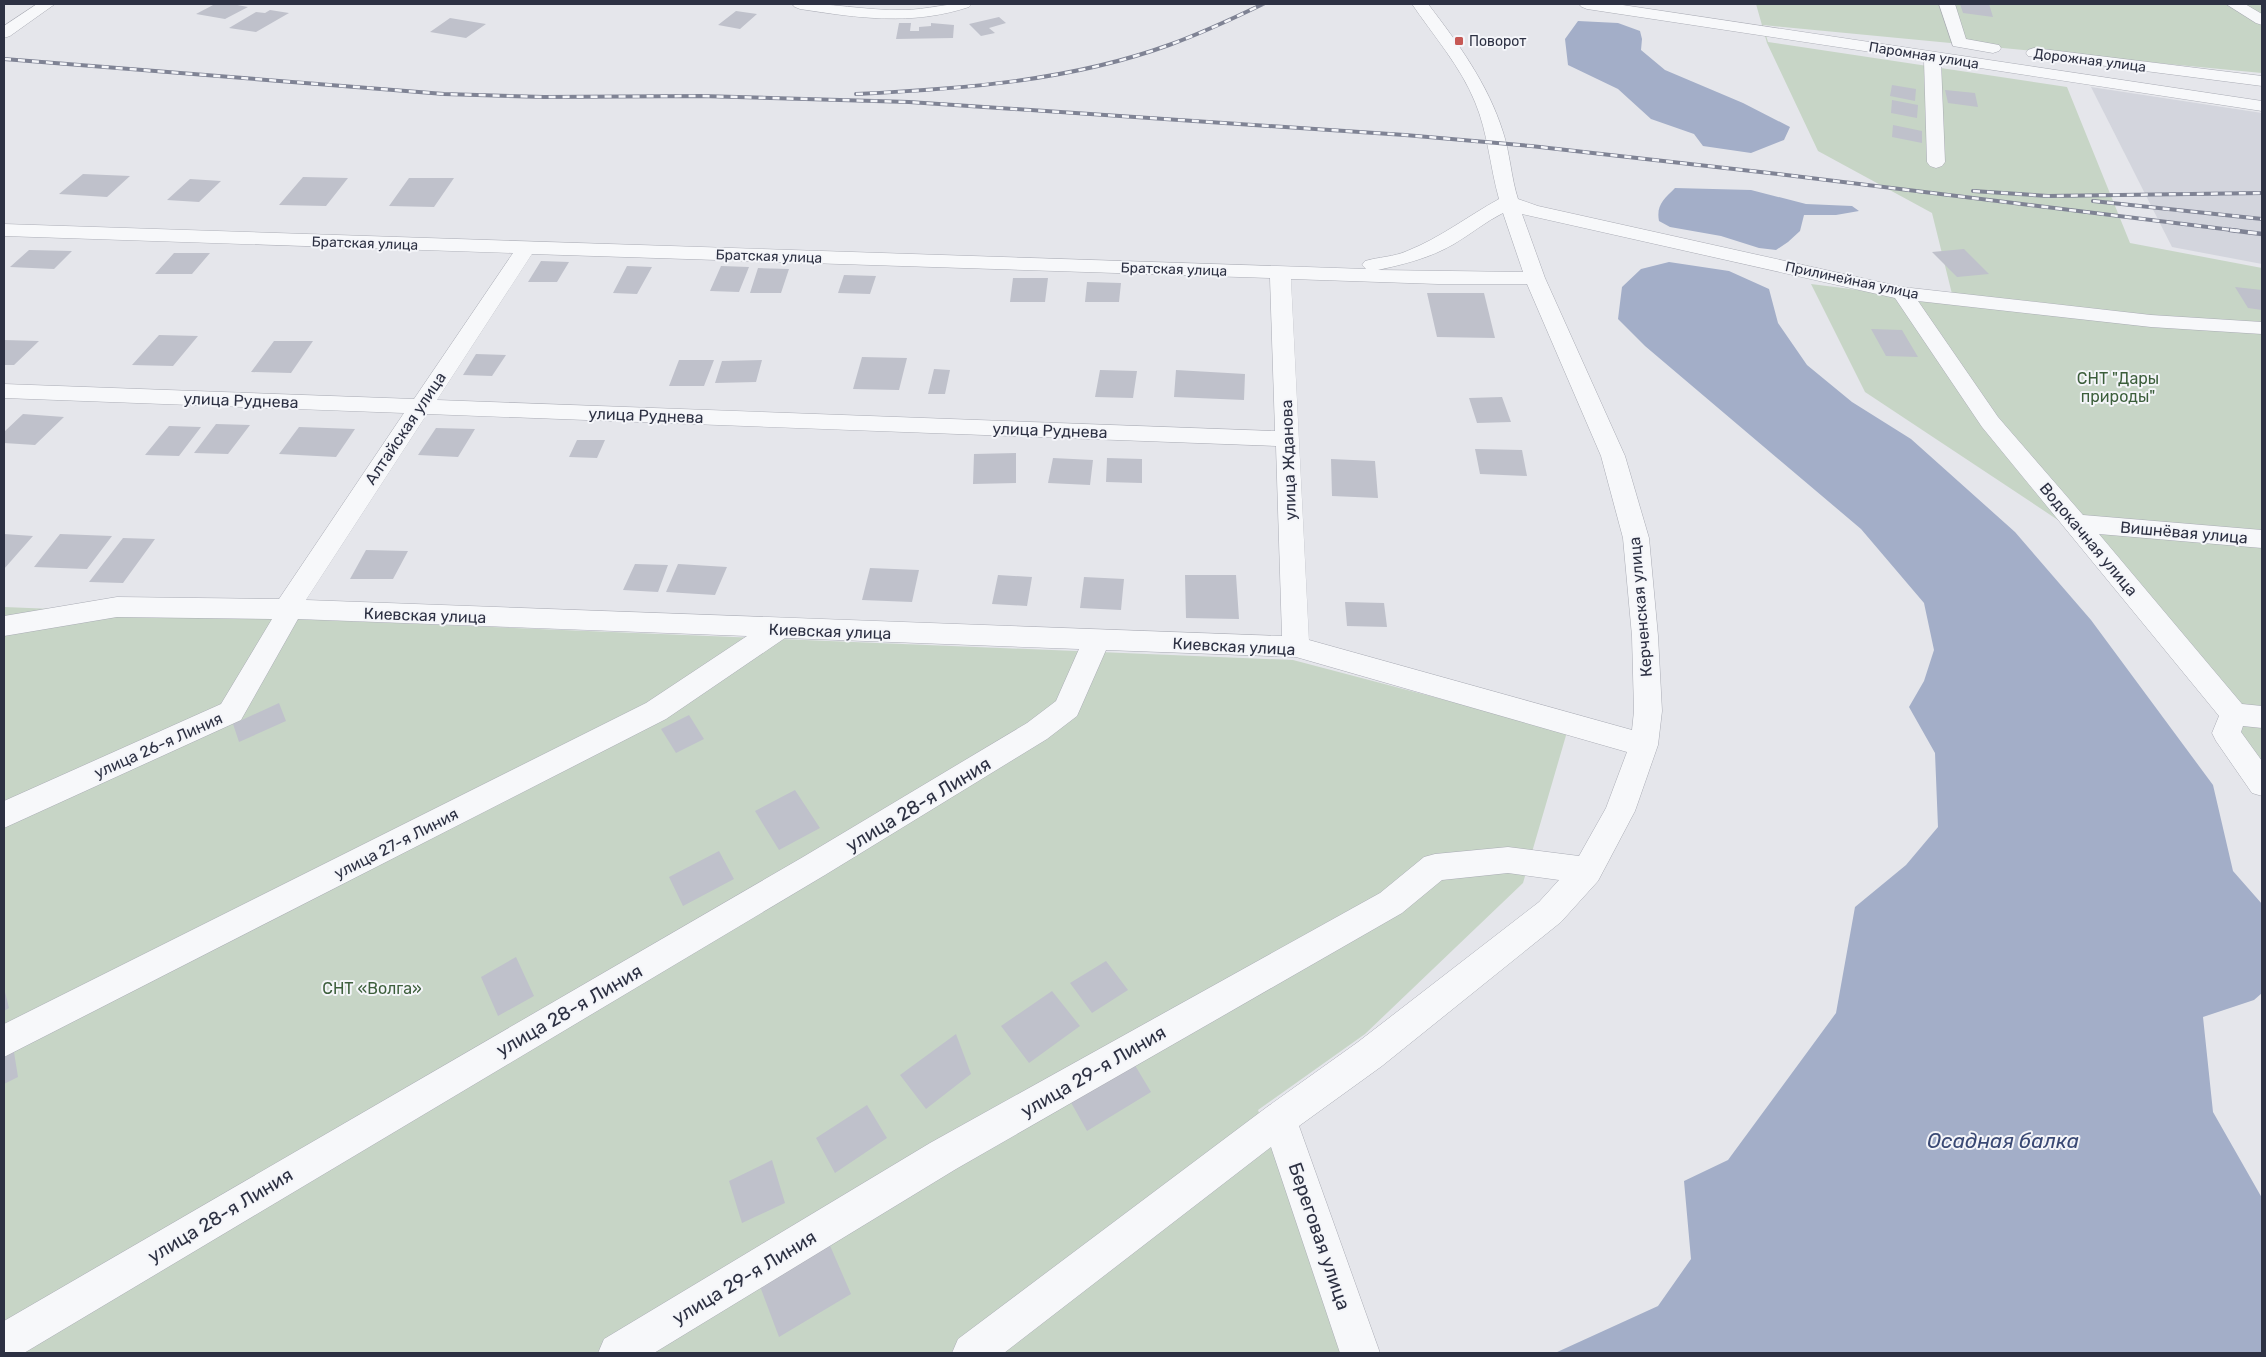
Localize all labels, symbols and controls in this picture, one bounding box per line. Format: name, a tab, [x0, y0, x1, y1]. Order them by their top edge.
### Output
place label: Поворот	[1469, 33, 1526, 50]
marker: Поворот	[1453, 35, 1465, 47]
street label: Паромная улица	[1868, 38, 1980, 73]
street label: Дорожная улица	[2033, 45, 2147, 76]
street label: Братская улица	[311, 233, 418, 254]
street label: Братская улица	[715, 246, 822, 267]
street label: Прилинейная улица	[1784, 258, 1920, 303]
street label: Братская улица	[1120, 259, 1227, 280]
street label: Алтайская улица	[361, 368, 450, 488]
park label: СНТ "Дары природы"	[2077, 369, 2159, 406]
street label: улица Руднева	[183, 389, 299, 412]
street label: улица Жданова	[1277, 399, 1300, 521]
street label: улица Руднева	[588, 404, 704, 427]
street label: улица Руднева	[992, 419, 1108, 442]
street label: Водокачная улица	[2036, 479, 2142, 600]
street label: Вишнёвая улица	[2119, 517, 2249, 548]
street label: Керченская улица	[1625, 536, 1656, 678]
street label: Киевская улица	[363, 604, 487, 627]
street label: Киевская улица	[768, 620, 892, 643]
street label: Киевская улица	[1172, 634, 1296, 659]
street label: улица 26-я Линия	[91, 709, 225, 782]
street label: улица 28-я Линия	[842, 752, 995, 857]
street label: улица 27-я Линия	[331, 804, 461, 883]
street label: улица 28-я Линия	[492, 959, 647, 1062]
park label: СНТ «Волга»	[322, 979, 422, 998]
street label: улица 29-я Линия	[1016, 1020, 1170, 1122]
water label: Осадная балка	[1927, 1128, 2079, 1153]
street label: Береговая улица	[1284, 1159, 1356, 1313]
street label: улица 28-я Линия	[144, 1163, 297, 1268]
street label: улица 29-я Линия	[668, 1225, 821, 1330]

